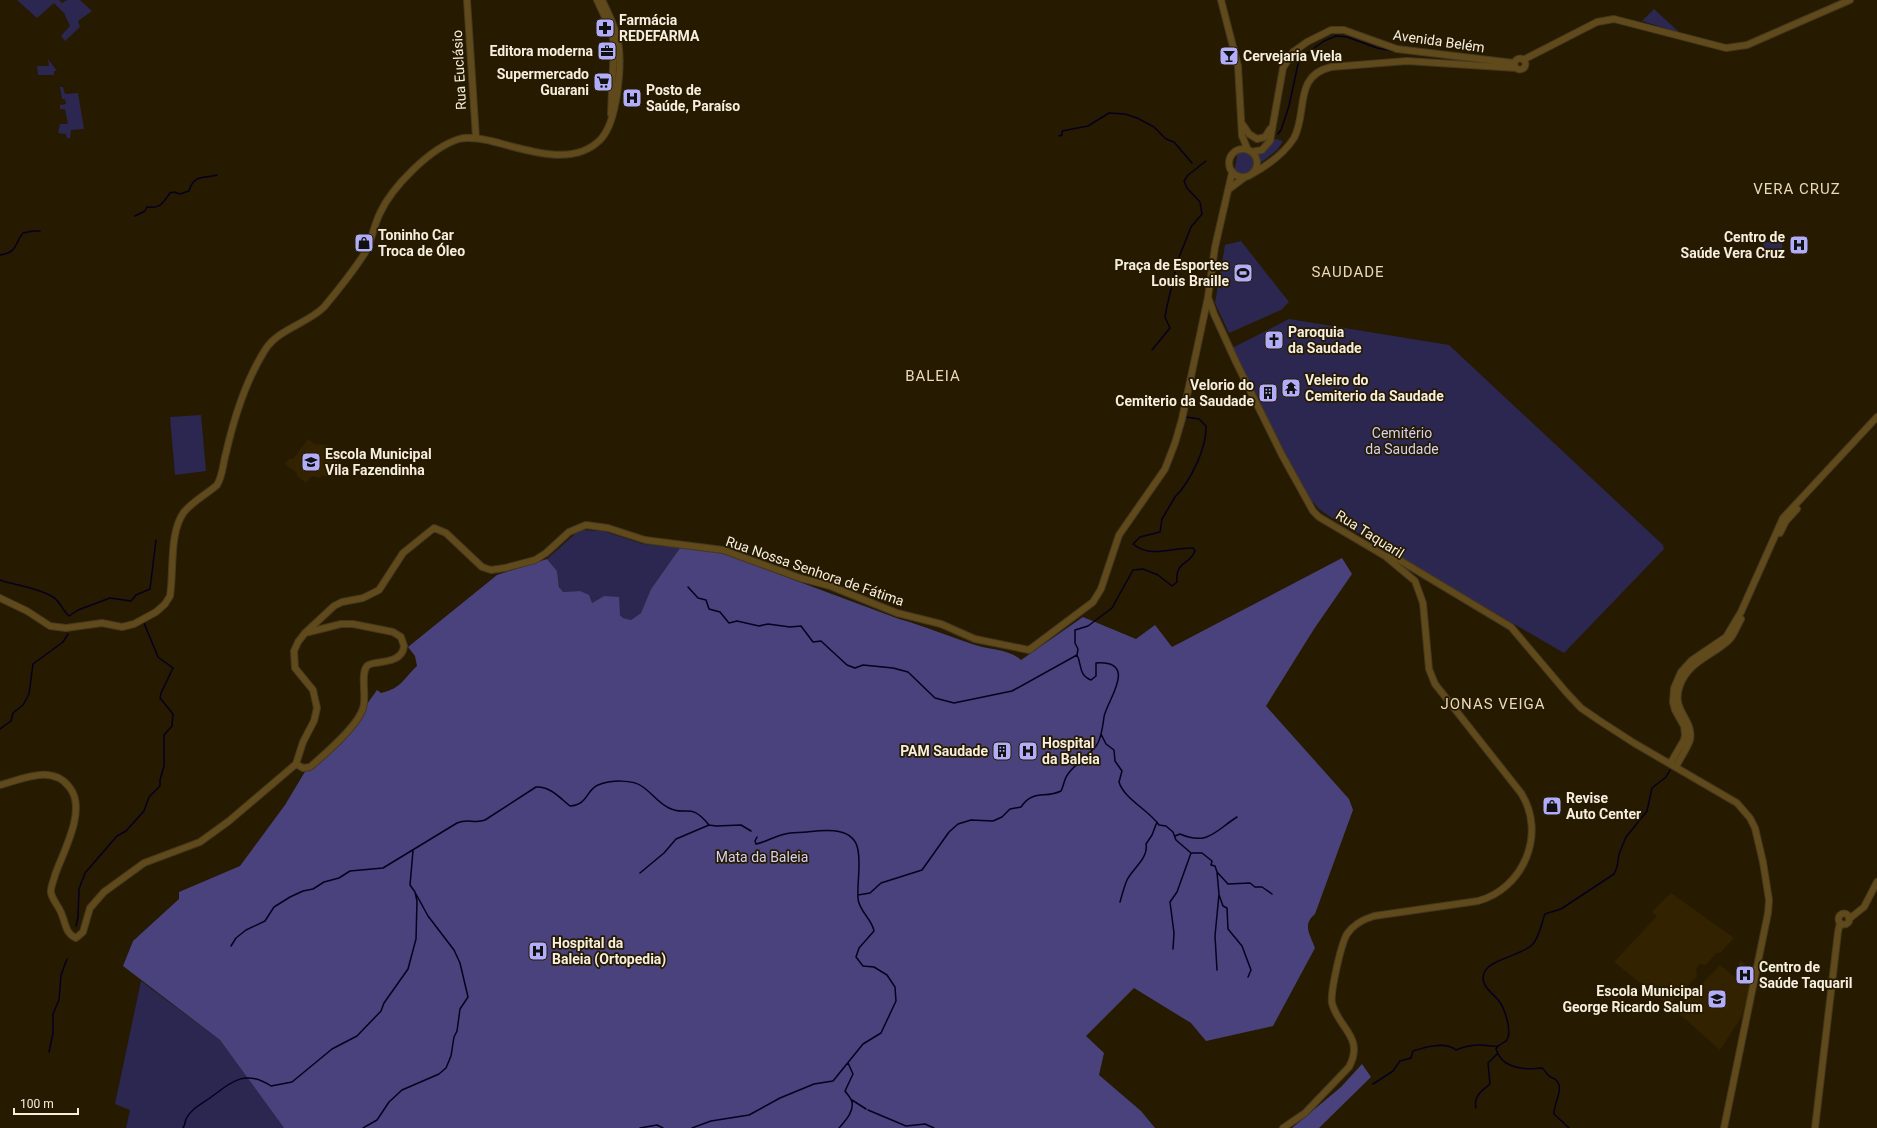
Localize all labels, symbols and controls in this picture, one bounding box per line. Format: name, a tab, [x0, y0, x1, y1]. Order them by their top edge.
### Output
place label: Farmácia REDEFARMA	[619, 12, 700, 44]
pharmacy icon: Farmácia REDEFARMA	[594, 17, 616, 39]
street label: Avenida Belém	[1392, 27, 1486, 55]
street label: Rua Euclásio	[449, 30, 469, 110]
office icon: Editora moderna	[596, 40, 618, 62]
place label: Editora moderna	[489, 43, 593, 59]
bar icon: Cervejaria Viela	[1218, 45, 1240, 67]
place label: Cervejaria Viela	[1243, 48, 1343, 64]
place label: Supermercado Guarani	[497, 66, 589, 98]
supermarket icon: Supermercado Guarani	[592, 71, 614, 93]
place label: Posto de Saúde, Paraíso	[646, 82, 740, 114]
hospital icon: Posto de Saúde, Paraíso	[621, 87, 643, 109]
district label: VERA CRUZ	[1753, 180, 1841, 198]
place label: Toninho Car Troca de Óleo	[378, 227, 465, 259]
place label: Centro de Saúde Vera Cruz	[1681, 229, 1785, 261]
shop icon: Toninho Car Troca de Óleo	[353, 232, 375, 254]
hospital icon: Centro de Saúde Vera Cruz	[1788, 234, 1810, 256]
place label: Praça de Esportes Louis Braille	[1115, 257, 1229, 289]
sports icon: Praça de Esportes Louis Braille	[1232, 262, 1254, 284]
district label: SAUDADE	[1311, 263, 1385, 281]
place label: Paroquia da Saudade	[1288, 324, 1362, 356]
church icon: Paroquia da Saudade	[1263, 329, 1285, 351]
district label: BALEIA	[905, 367, 961, 385]
place label: Veleiro do Cemiterio da Saudade	[1305, 372, 1444, 404]
place label: Velorio do Cemiterio da Saudade	[1115, 377, 1254, 409]
temple icon: Veleiro do Cemiterio da Saudade	[1280, 377, 1302, 399]
building icon: Velorio do Cemiterio da Saudade	[1257, 382, 1279, 404]
park label: Cemitério da Saudade	[1365, 425, 1439, 457]
place label: Escola Municipal Vila Fazendinha	[325, 446, 432, 478]
school or university icon: Escola Municipal Vila Fazendinha	[300, 451, 322, 473]
street label: Rua Taquaril	[1333, 507, 1407, 561]
street label: Rua Nossa Senhora de Fátima	[724, 533, 906, 609]
district label: JONAS VEIGA	[1441, 695, 1546, 713]
place label: Hospital da Baleia	[1042, 735, 1100, 767]
building icon: PAM Saudade	[991, 740, 1013, 762]
hospital icon: Hospital da Baleia	[1017, 740, 1039, 762]
place label: PAM Saudade	[900, 743, 988, 759]
place label: Revise Auto Center	[1566, 790, 1641, 822]
shop icon: Revise Auto Center	[1541, 795, 1563, 817]
park label: Mata da Baleia	[716, 849, 808, 865]
place label: Hospital da Baleia (Ortopedia)	[552, 935, 666, 968]
hospital icon: Hospital da Baleia (Ortopedia)	[527, 940, 549, 962]
place label: Centro de Saúde Taquaril	[1759, 959, 1852, 991]
hospital icon: Centro de Saúde Taquaril	[1734, 964, 1756, 986]
place label: Escola Municipal George Ricardo Salum	[1562, 983, 1703, 1015]
school or university icon: Escola Municipal George Ricardo Salum	[1706, 988, 1728, 1010]
scale bar	[14, 1090, 78, 1116]
text: 100 m	[20, 1097, 54, 1111]

